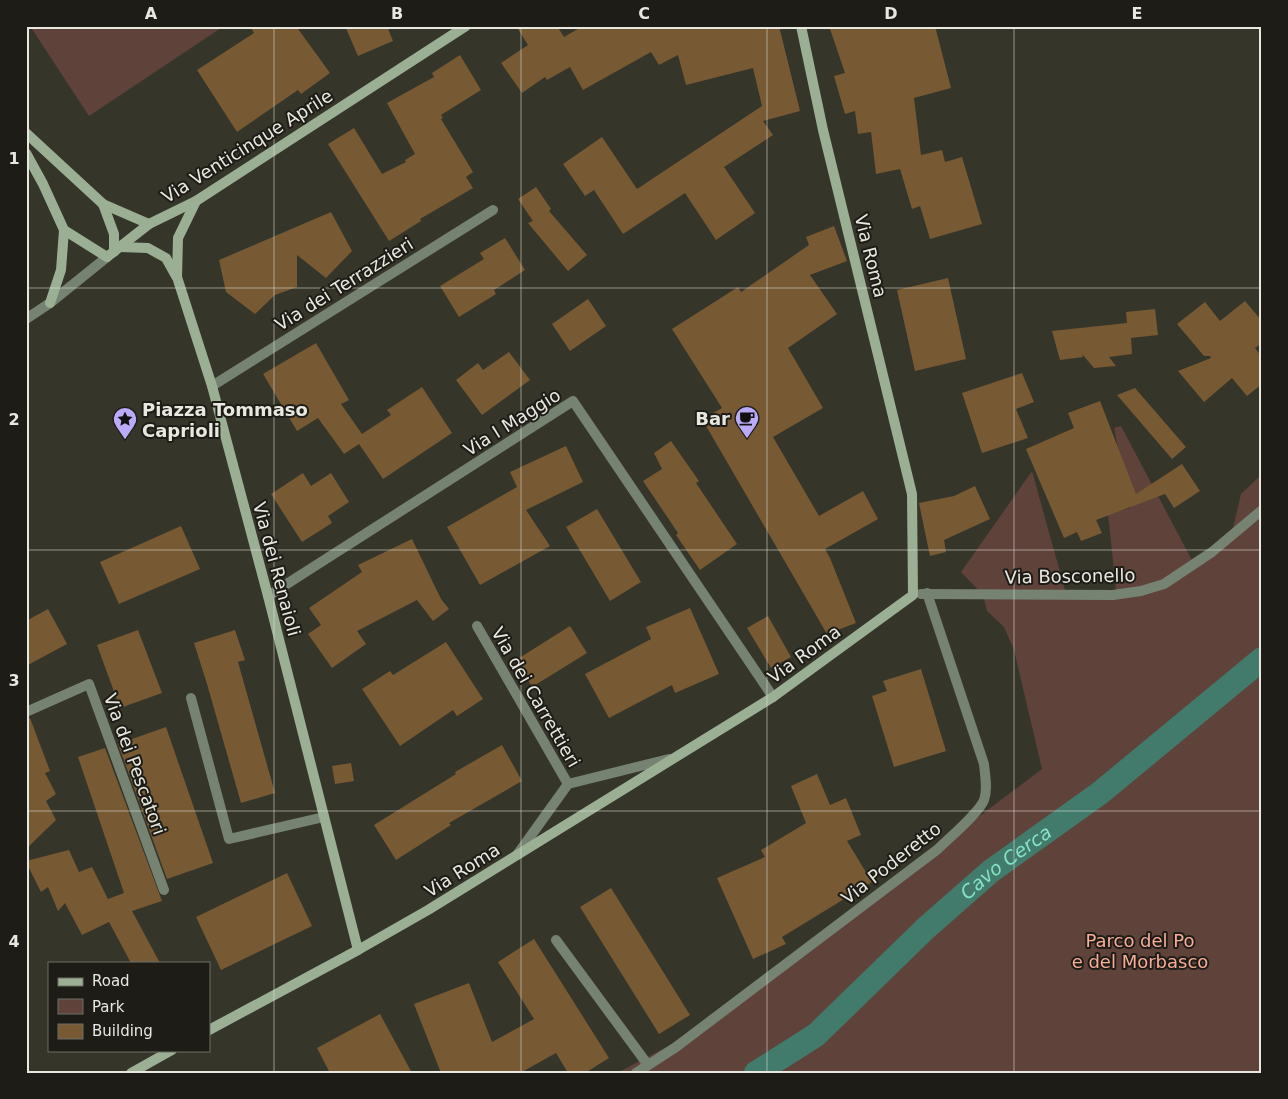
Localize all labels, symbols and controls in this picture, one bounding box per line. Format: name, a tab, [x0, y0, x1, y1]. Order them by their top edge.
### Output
text: A	[145, 4, 158, 23]
text: B	[391, 4, 403, 23]
text: C	[638, 4, 650, 23]
text: D	[884, 4, 898, 23]
text: E	[1132, 4, 1142, 23]
street label: Via Venticinque Aprile	[158, 85, 336, 207]
text: 1	[8, 149, 20, 168]
street label: Via Roma	[851, 212, 891, 300]
street label: Via dei Terrazzieri	[271, 233, 417, 335]
street label: Via I Maggio	[460, 384, 564, 460]
place label: Piazza Tommaso Caprioli	[142, 399, 308, 441]
cafe icon: Bar	[734, 405, 760, 439]
place icon: Piazza Tommaso Caprioli	[112, 406, 138, 440]
place label: Bar	[695, 408, 730, 429]
text: 2	[8, 410, 20, 429]
street label: Via dei Renaioli	[249, 500, 305, 638]
street label: Via Bosconello	[1004, 564, 1136, 588]
street label: Via Roma	[763, 621, 845, 687]
street label: Via dei Carrettieri	[487, 623, 585, 771]
text: 3	[8, 671, 20, 690]
street label: Via dei Pescatori	[100, 690, 170, 838]
street label: Via Poderetto	[837, 818, 945, 908]
water label: Cavo Cerca	[956, 820, 1056, 904]
street label: Via Roma	[420, 839, 504, 901]
park label: Parco del Po e del Morbasco	[1072, 930, 1208, 972]
text: 4	[8, 932, 20, 951]
legend	[48, 962, 210, 1052]
text: Road	[92, 972, 130, 990]
text: Park	[92, 998, 125, 1016]
text: Building	[92, 1022, 153, 1040]

